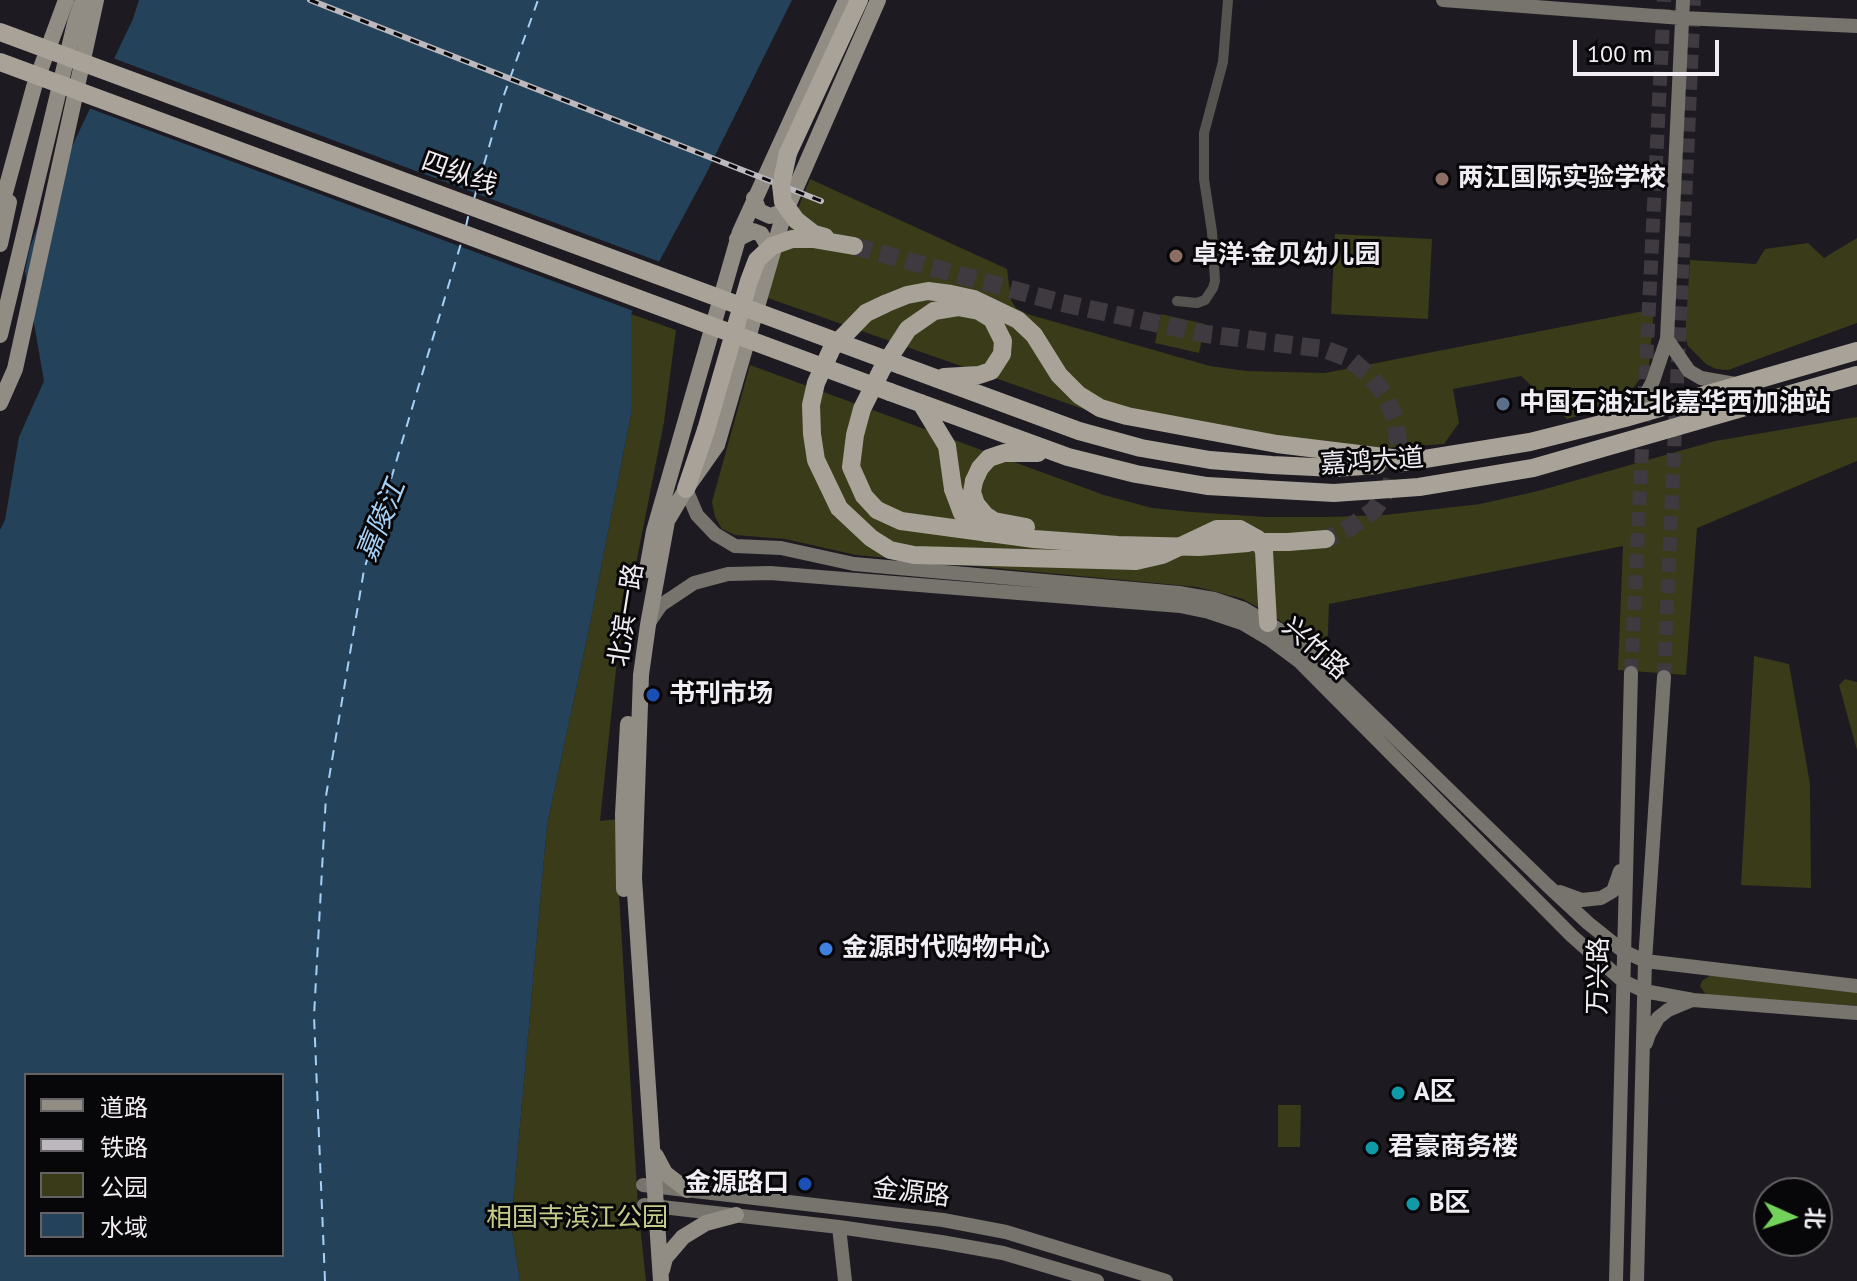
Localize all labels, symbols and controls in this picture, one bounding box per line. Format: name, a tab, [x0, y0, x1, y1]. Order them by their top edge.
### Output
scale bar	[1577, 24, 1723, 74]
text: 100 m	[1587, 38, 1652, 69]
street label: 四纵线	[417, 146, 501, 202]
place label: 两江国际实验学校	[1458, 163, 1666, 195]
marker: 两江国际实验学校	[1433, 170, 1451, 188]
place label: 卓洋·金贝幼儿园	[1192, 240, 1381, 272]
marker: 卓洋·金贝幼儿园	[1167, 247, 1185, 265]
place label: 中国石油江北嘉华西加油站	[1519, 388, 1831, 420]
marker: 中国石油江北嘉华西加油站	[1494, 395, 1512, 413]
street label: 嘉鸿大道	[1319, 443, 1425, 481]
water label: 嘉陵江	[351, 476, 413, 566]
street label: 北滨一路	[603, 561, 651, 669]
street label: 兴竹路	[1275, 612, 1355, 686]
place label: 书刊市场	[669, 679, 773, 711]
marker: 书刊市场	[644, 686, 662, 704]
place label: 金源时代购物中心	[842, 933, 1050, 965]
street label: 万兴路	[1583, 937, 1615, 1015]
marker: 金源时代购物中心	[817, 940, 835, 958]
legend	[24, 1073, 284, 1257]
place label: A区	[1414, 1077, 1456, 1109]
marker: A区	[1389, 1084, 1407, 1102]
text: 道路	[100, 1092, 148, 1123]
text: 铁路	[100, 1132, 148, 1163]
place label: 君豪商务楼	[1388, 1132, 1518, 1164]
marker: 君豪商务楼	[1363, 1139, 1381, 1157]
place label: 金源路口	[685, 1168, 789, 1200]
text: 公园	[100, 1172, 148, 1203]
street label: 金源路	[870, 1173, 952, 1213]
marker: 金源路口	[796, 1175, 814, 1193]
north arrow	[1753, 1177, 1833, 1257]
place label: B区	[1429, 1188, 1470, 1220]
marker: B区	[1404, 1195, 1422, 1213]
park label: 相国寺滨江公园	[486, 1203, 668, 1235]
text: 北	[1800, 1206, 1830, 1230]
text: 水域	[100, 1212, 148, 1243]

